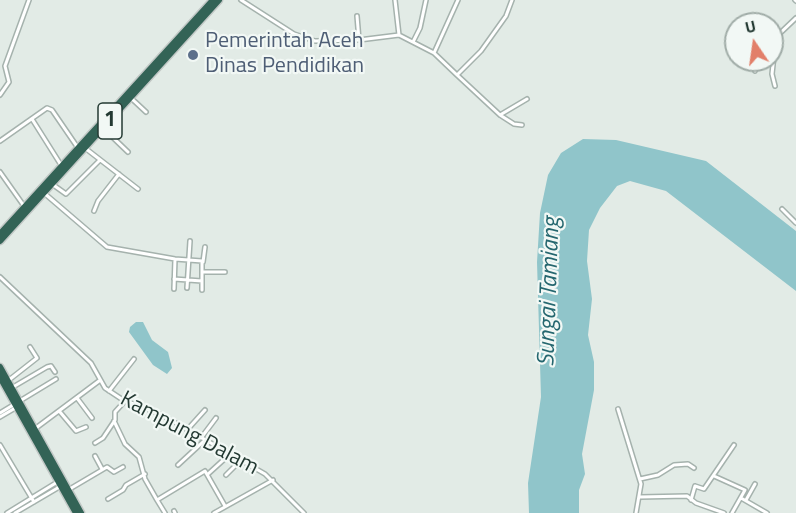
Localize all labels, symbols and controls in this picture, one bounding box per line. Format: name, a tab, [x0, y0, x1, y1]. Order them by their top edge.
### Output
north arrow	[724, 12, 784, 72]
text: U	[743, 14, 758, 39]
place label: Pemerintah Aceh Dinas Pendidikan	[205, 29, 364, 80]
marker: Pemerintah Aceh Dinas Pendidikan	[186, 48, 200, 62]
road number: 1	[98, 103, 122, 139]
water label: Sungai Tamiang	[533, 217, 567, 367]
street label: Kampung Dalam	[115, 386, 263, 482]

